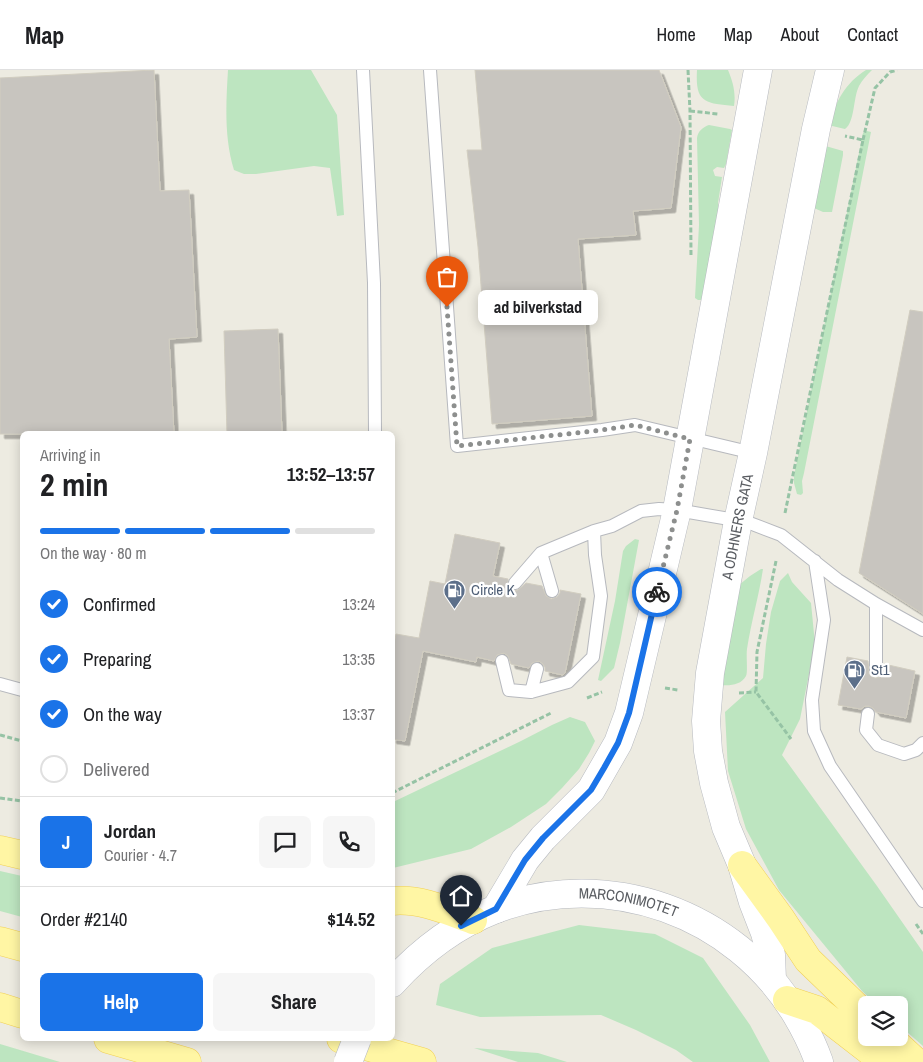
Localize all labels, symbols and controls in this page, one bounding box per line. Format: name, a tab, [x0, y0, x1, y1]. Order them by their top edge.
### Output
text: Map	[25, 19, 64, 51]
text: Home	[656, 22, 696, 47]
text: Map	[724, 22, 753, 47]
text: About	[781, 22, 819, 47]
text: Contact	[847, 22, 898, 47]
pin	[426, 256, 468, 307]
icon: bag	[433, 263, 461, 291]
callout: ad bilverkstad	[477, 290, 597, 324]
text: ad bilverkstad	[494, 296, 582, 318]
text: Arriving in	[40, 444, 101, 466]
text: 13:52–13:57	[287, 461, 375, 487]
text: 2 min	[40, 463, 109, 506]
street label: A ODHNERS GATA	[716, 471, 758, 583]
text: On the way · 80 m	[40, 542, 146, 564]
courier	[632, 567, 682, 617]
fuel station icon: Circle K	[443, 578, 467, 609]
icon: bike	[643, 578, 671, 606]
place label: Circle K	[471, 579, 516, 600]
icon: check	[40, 590, 68, 618]
text: Confirmed	[83, 591, 156, 617]
text: 13:24	[342, 593, 375, 615]
icon: check	[40, 645, 68, 673]
text: Preparing	[83, 646, 151, 672]
text: 13:35	[342, 648, 375, 670]
fuel station icon: St1	[843, 658, 867, 689]
place label: St1	[871, 659, 890, 680]
icon: check	[40, 700, 68, 728]
text: On the way	[83, 701, 162, 727]
text: 13:37	[342, 703, 375, 725]
text: Delivered	[83, 756, 150, 782]
button: chat	[259, 816, 311, 868]
button: phone	[323, 816, 375, 868]
text: Jordan	[104, 818, 156, 844]
text: J	[62, 829, 70, 855]
text: Courier · 4.7	[104, 844, 177, 866]
pin	[440, 875, 482, 926]
icon: home	[447, 882, 475, 910]
street label: MARCONIMOTET	[579, 882, 682, 922]
text: Order #2140	[40, 906, 127, 932]
text: $14.52	[327, 906, 375, 932]
button: Help	[40, 973, 203, 1031]
button: Share	[213, 973, 375, 1031]
map controls	[858, 996, 908, 1046]
button: layers	[858, 996, 908, 1046]

